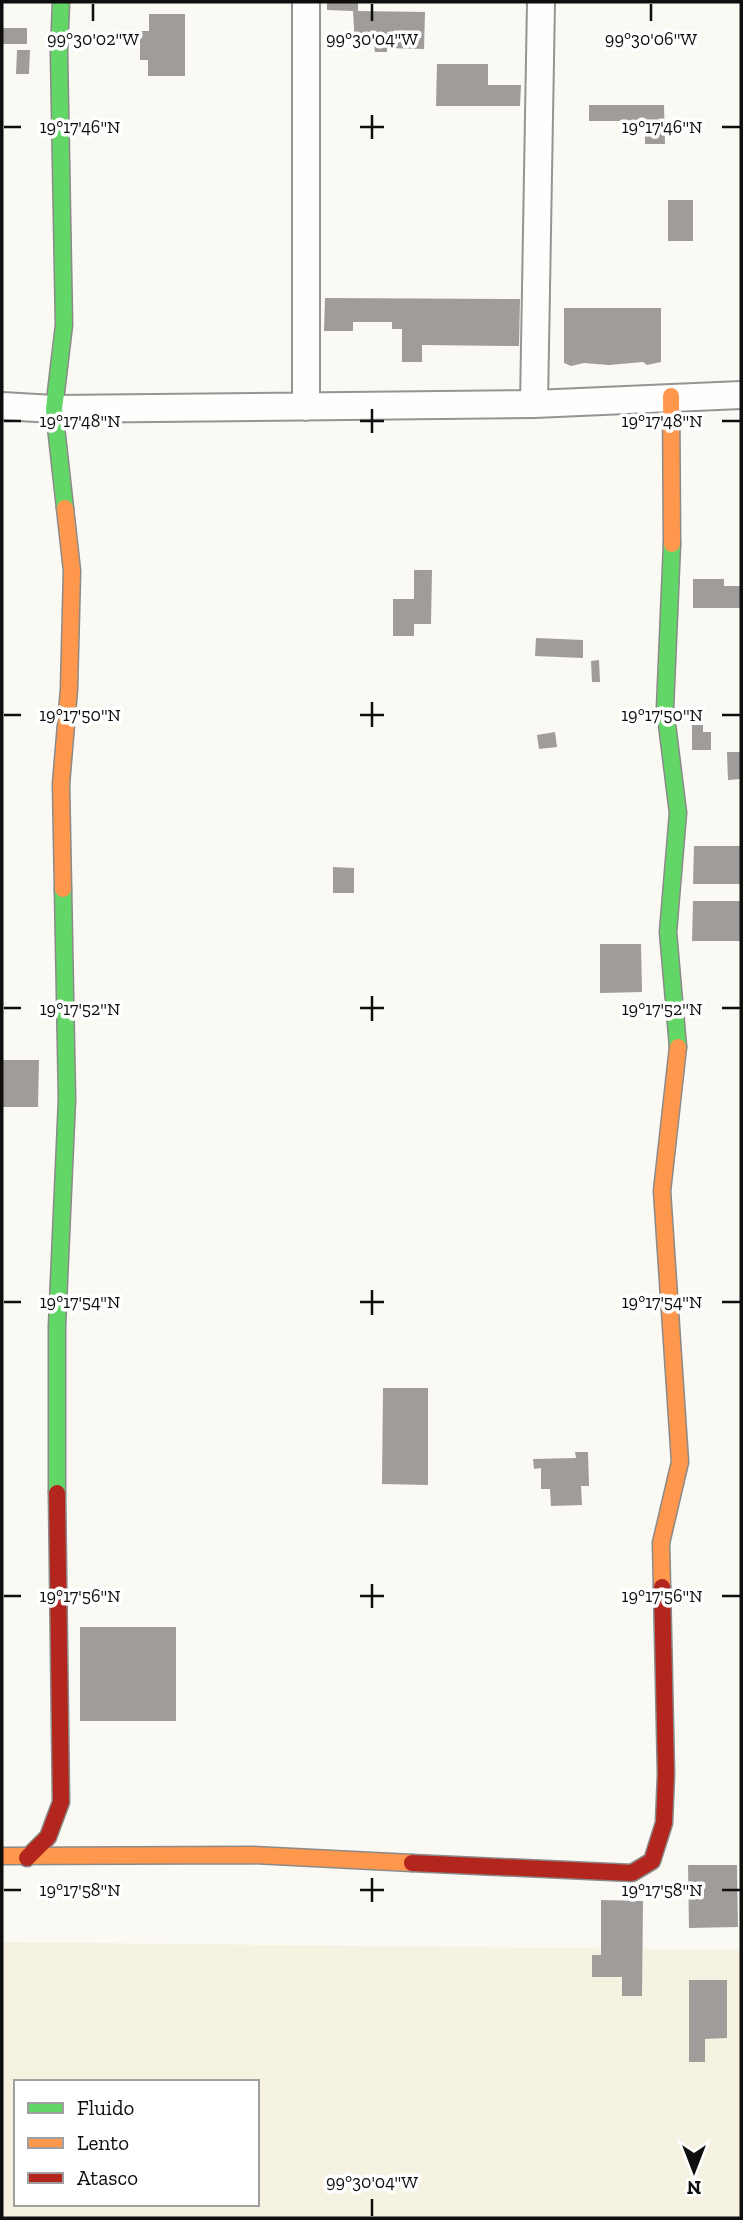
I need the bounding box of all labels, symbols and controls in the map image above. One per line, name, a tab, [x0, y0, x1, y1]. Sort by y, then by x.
text: 99°30'02"W	[47, 28, 139, 50]
text: 99°30'04"W	[326, 28, 418, 50]
text: 99°30'06"W	[605, 28, 697, 50]
text: 19°17'46"N	[40, 116, 120, 138]
text: 19°17'46"N	[622, 116, 702, 138]
text: 19°17'48"N	[40, 410, 120, 432]
text: 19°17'48"N	[622, 410, 702, 432]
text: 19°17'50"N	[39, 704, 121, 726]
text: 19°17'50"N	[621, 704, 703, 726]
text: 19°17'52"N	[40, 998, 120, 1020]
text: 19°17'52"N	[622, 998, 702, 1020]
text: 19°17'54"N	[40, 1291, 120, 1313]
text: 19°17'54"N	[622, 1291, 702, 1313]
text: 19°17'56"N	[40, 1585, 120, 1607]
text: 19°17'56"N	[622, 1585, 702, 1607]
text: 19°17'58"N	[39, 1879, 121, 1901]
text: 19°17'58"N	[621, 1879, 703, 1901]
legend	[14, 2080, 259, 2206]
text: Fluido	[77, 2095, 134, 2120]
text: Lento	[77, 2130, 129, 2155]
north arrow	[659, 2136, 729, 2206]
text: Atasco	[77, 2165, 138, 2190]
text: 99°30'04"W	[326, 2171, 418, 2193]
text: N	[687, 2176, 701, 2199]

